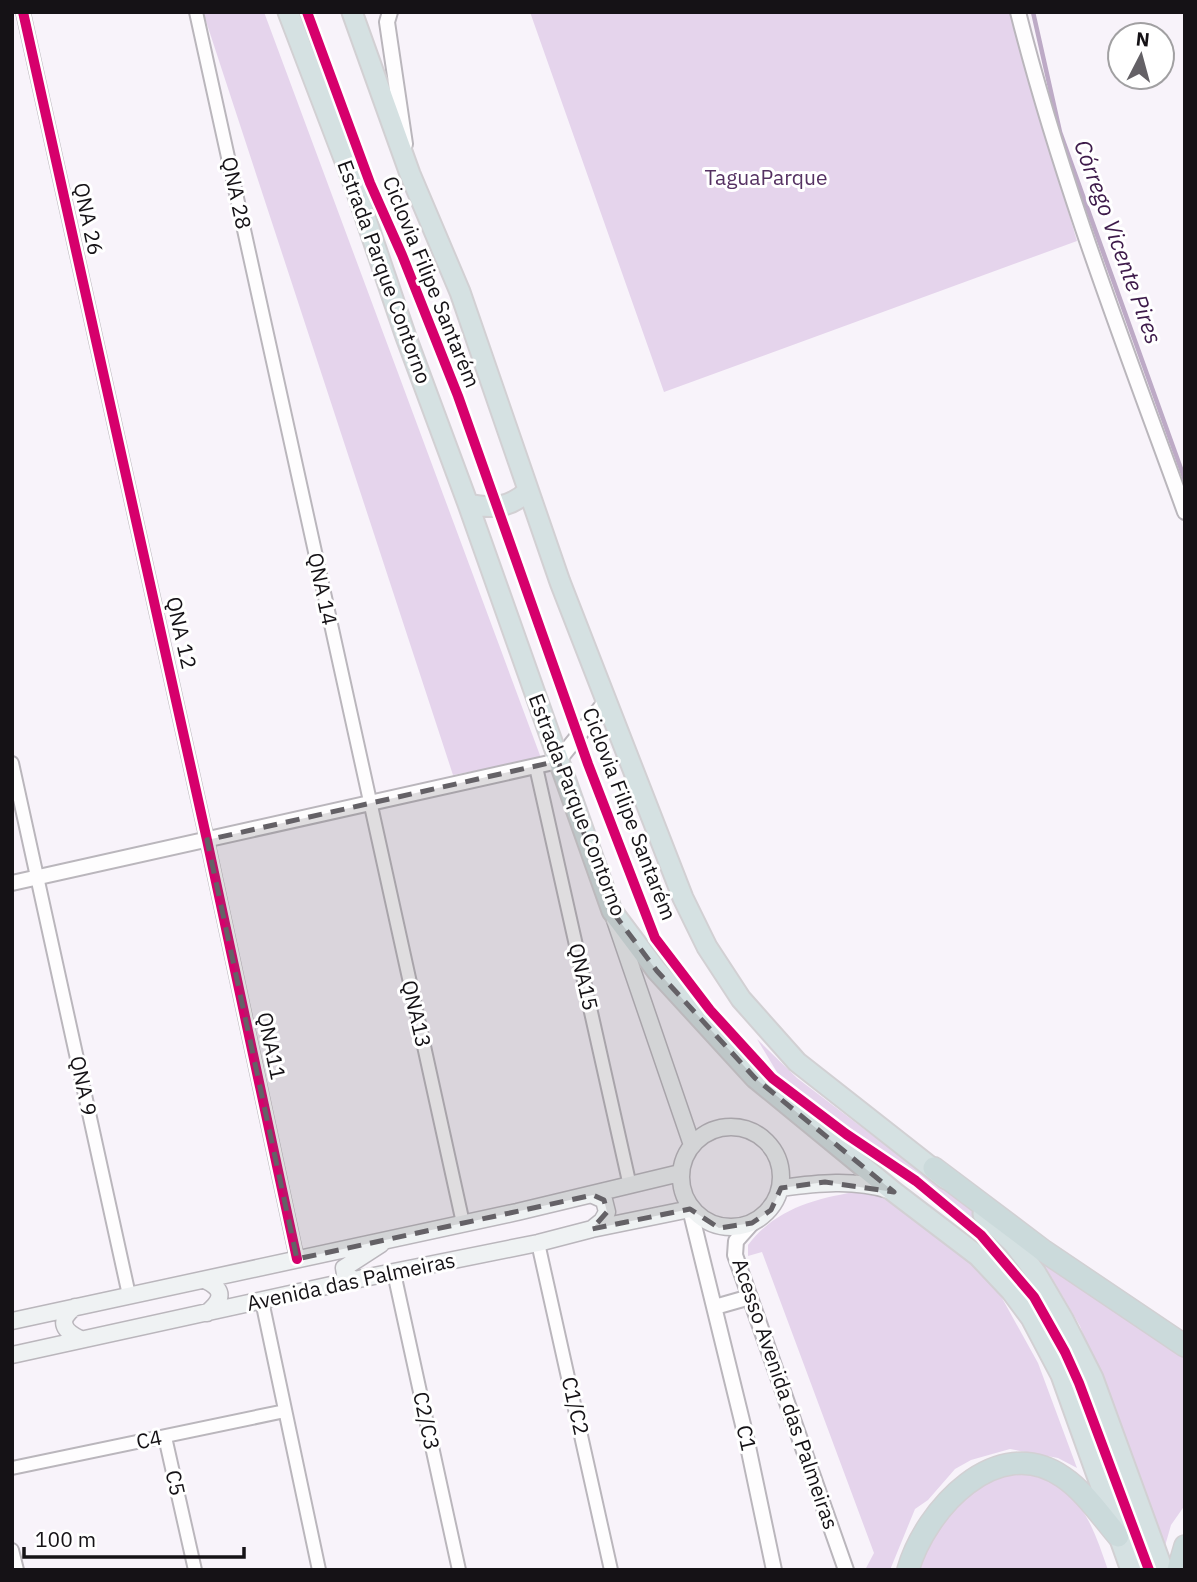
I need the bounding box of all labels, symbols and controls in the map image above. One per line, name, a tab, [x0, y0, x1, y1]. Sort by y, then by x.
north arrow	[1106, 21, 1176, 91]
text: N	[1135, 26, 1151, 52]
water label: Córrego Vicente Pires	[1068, 135, 1170, 348]
street label: QNA 28	[216, 154, 258, 232]
street label: Estrada Parque Contorno	[331, 156, 438, 387]
park label: TaguaParque	[705, 163, 827, 191]
street label: Ciclovia Filipe Santarém	[377, 172, 487, 392]
street label: QNA 26	[68, 180, 110, 258]
street label: QNA 14	[302, 550, 344, 628]
street label: QNA 12	[160, 594, 204, 672]
street label: Estrada Parque Contorno	[523, 689, 633, 920]
street label: Ciclovia Filipe Santarém	[576, 703, 683, 924]
street label: QNA15	[563, 940, 605, 1013]
street label: QNA13	[396, 977, 438, 1050]
street label: QNA11	[251, 1009, 293, 1082]
street label: QNA 9	[64, 1053, 104, 1118]
street label: Avenida das Palmeiras	[244, 1245, 458, 1317]
street label: Acesso Avenida das Palmeiras	[726, 1254, 846, 1533]
street label: C1/C2	[556, 1374, 596, 1438]
street label: C2/C3	[407, 1389, 447, 1453]
street label: C1	[730, 1422, 764, 1453]
street label: C4	[133, 1423, 164, 1455]
street label: C5	[159, 1467, 193, 1498]
scale bar	[24, 1516, 245, 1560]
text: 100 m	[35, 1525, 96, 1553]

